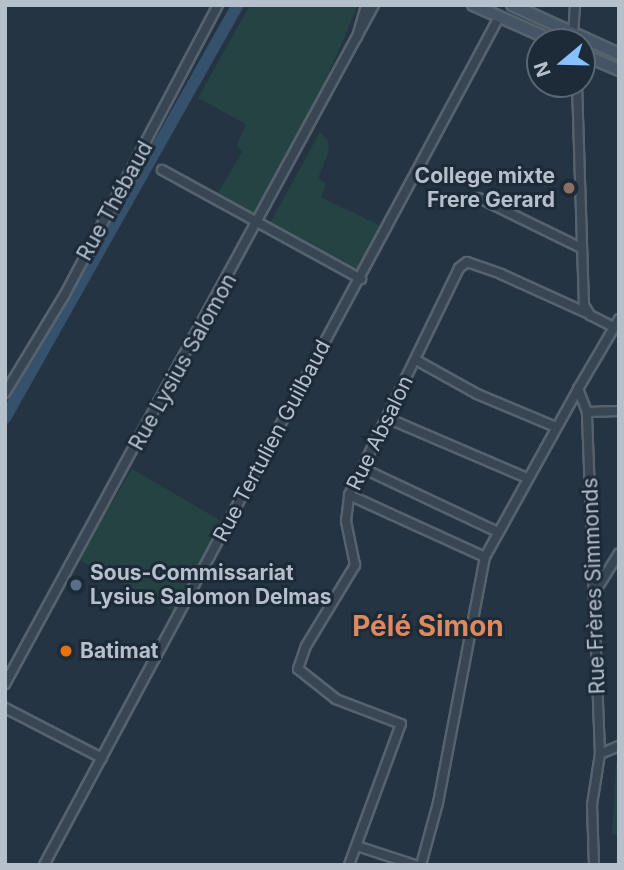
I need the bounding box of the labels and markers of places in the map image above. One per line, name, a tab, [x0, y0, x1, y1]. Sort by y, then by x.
place label: College mixte Frere Gerard	[415, 163, 555, 213]
marker: College mixte Frere Gerard	[561, 180, 577, 196]
place label: Sous-Commissariat Lysius Salomon Delmas	[90, 560, 331, 610]
marker: Sous-Commissariat Lysius Salomon Delmas	[68, 577, 84, 593]
place label: Batimat	[80, 638, 159, 664]
marker: Batimat	[58, 643, 74, 659]

